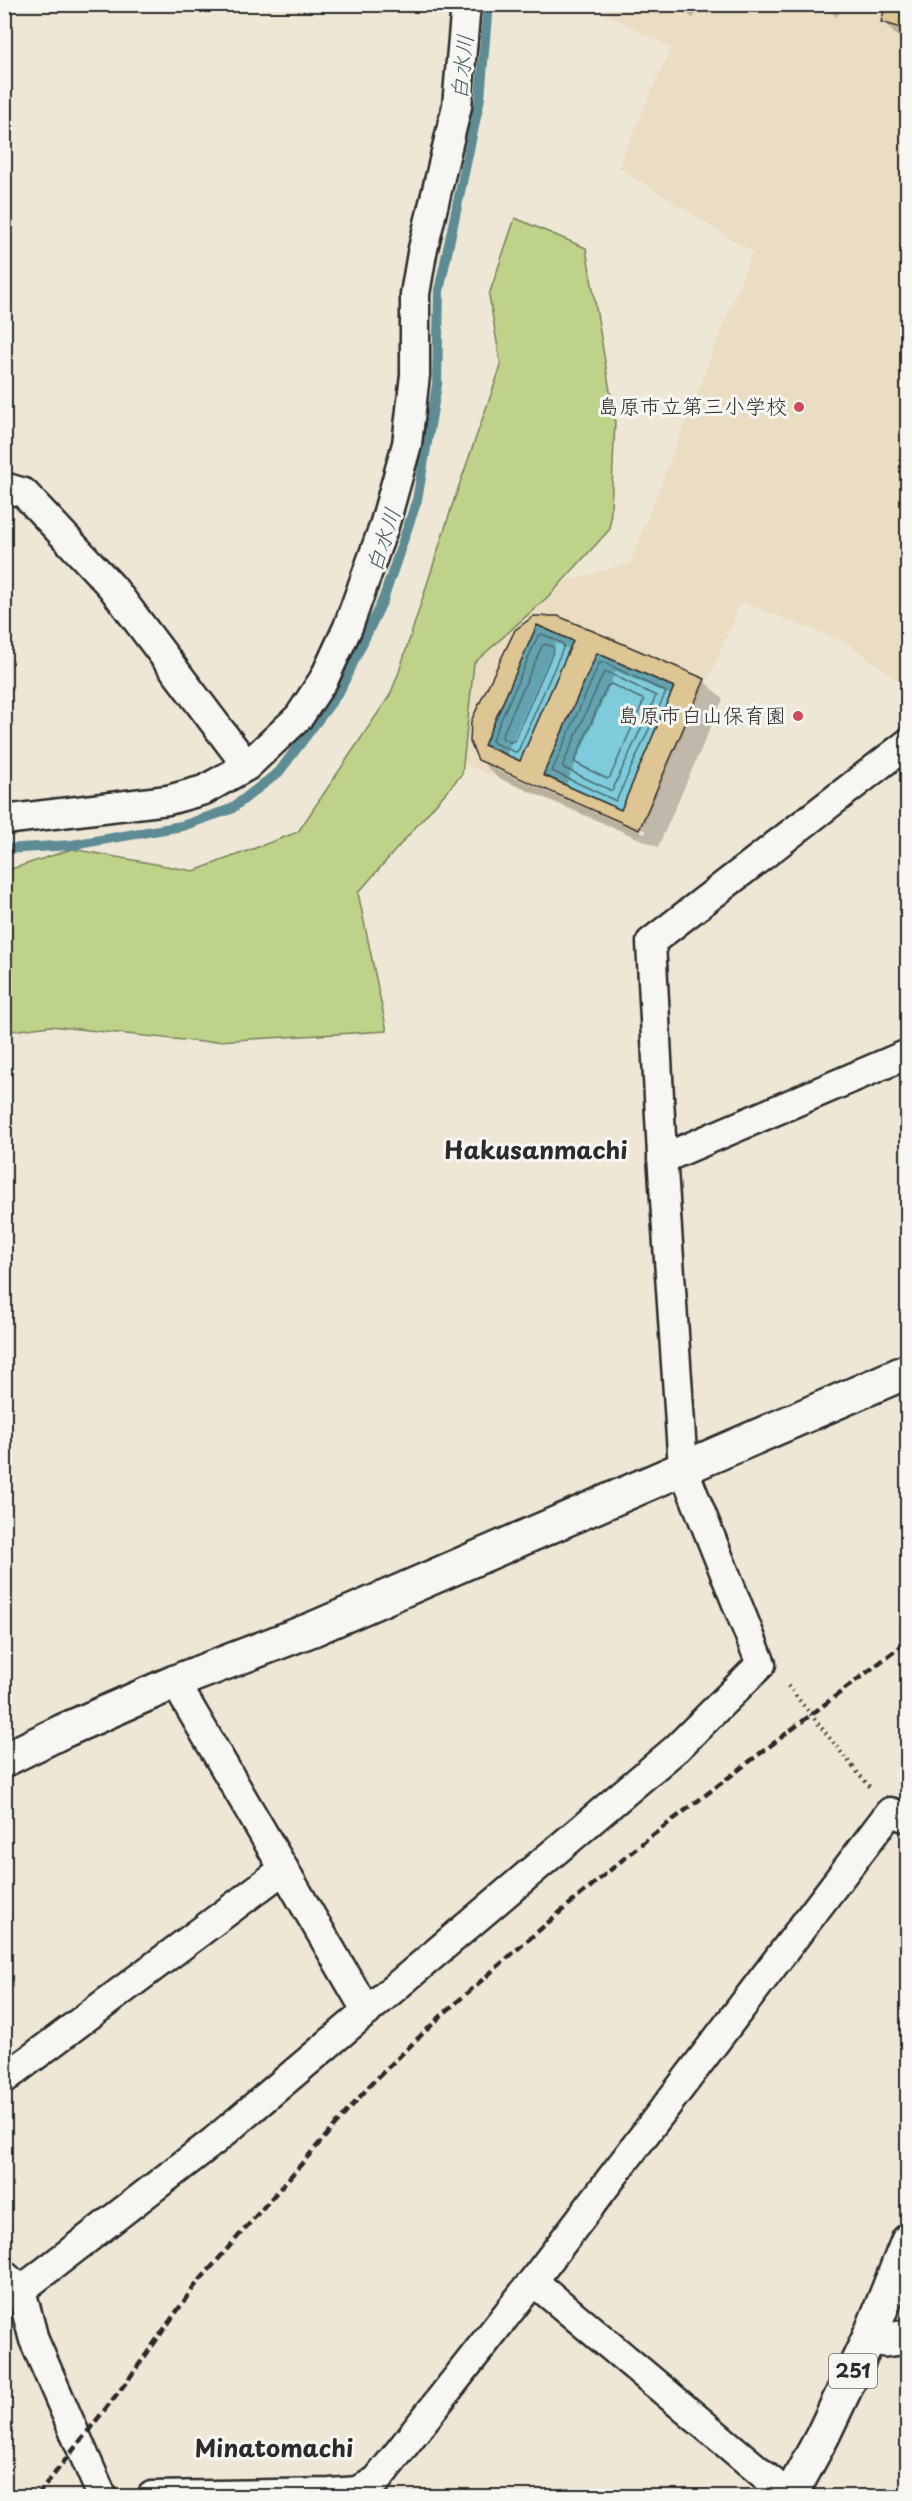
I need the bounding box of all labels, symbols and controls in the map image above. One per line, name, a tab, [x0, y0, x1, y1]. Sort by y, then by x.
water label: 白水川	[441, 32, 480, 101]
place label: 島原市立第三小学校	[598, 389, 787, 421]
marker: 島原市立第三小学校	[792, 400, 806, 414]
water label: 白水川	[356, 503, 407, 576]
place label: 島原市白山保育園	[618, 698, 786, 730]
marker: 島原市白山保育園	[791, 709, 805, 723]
district label: Hakusanmachi	[444, 1131, 628, 1167]
road number: 251	[829, 2354, 877, 2388]
district label: Minatomachi	[195, 2429, 353, 2465]

